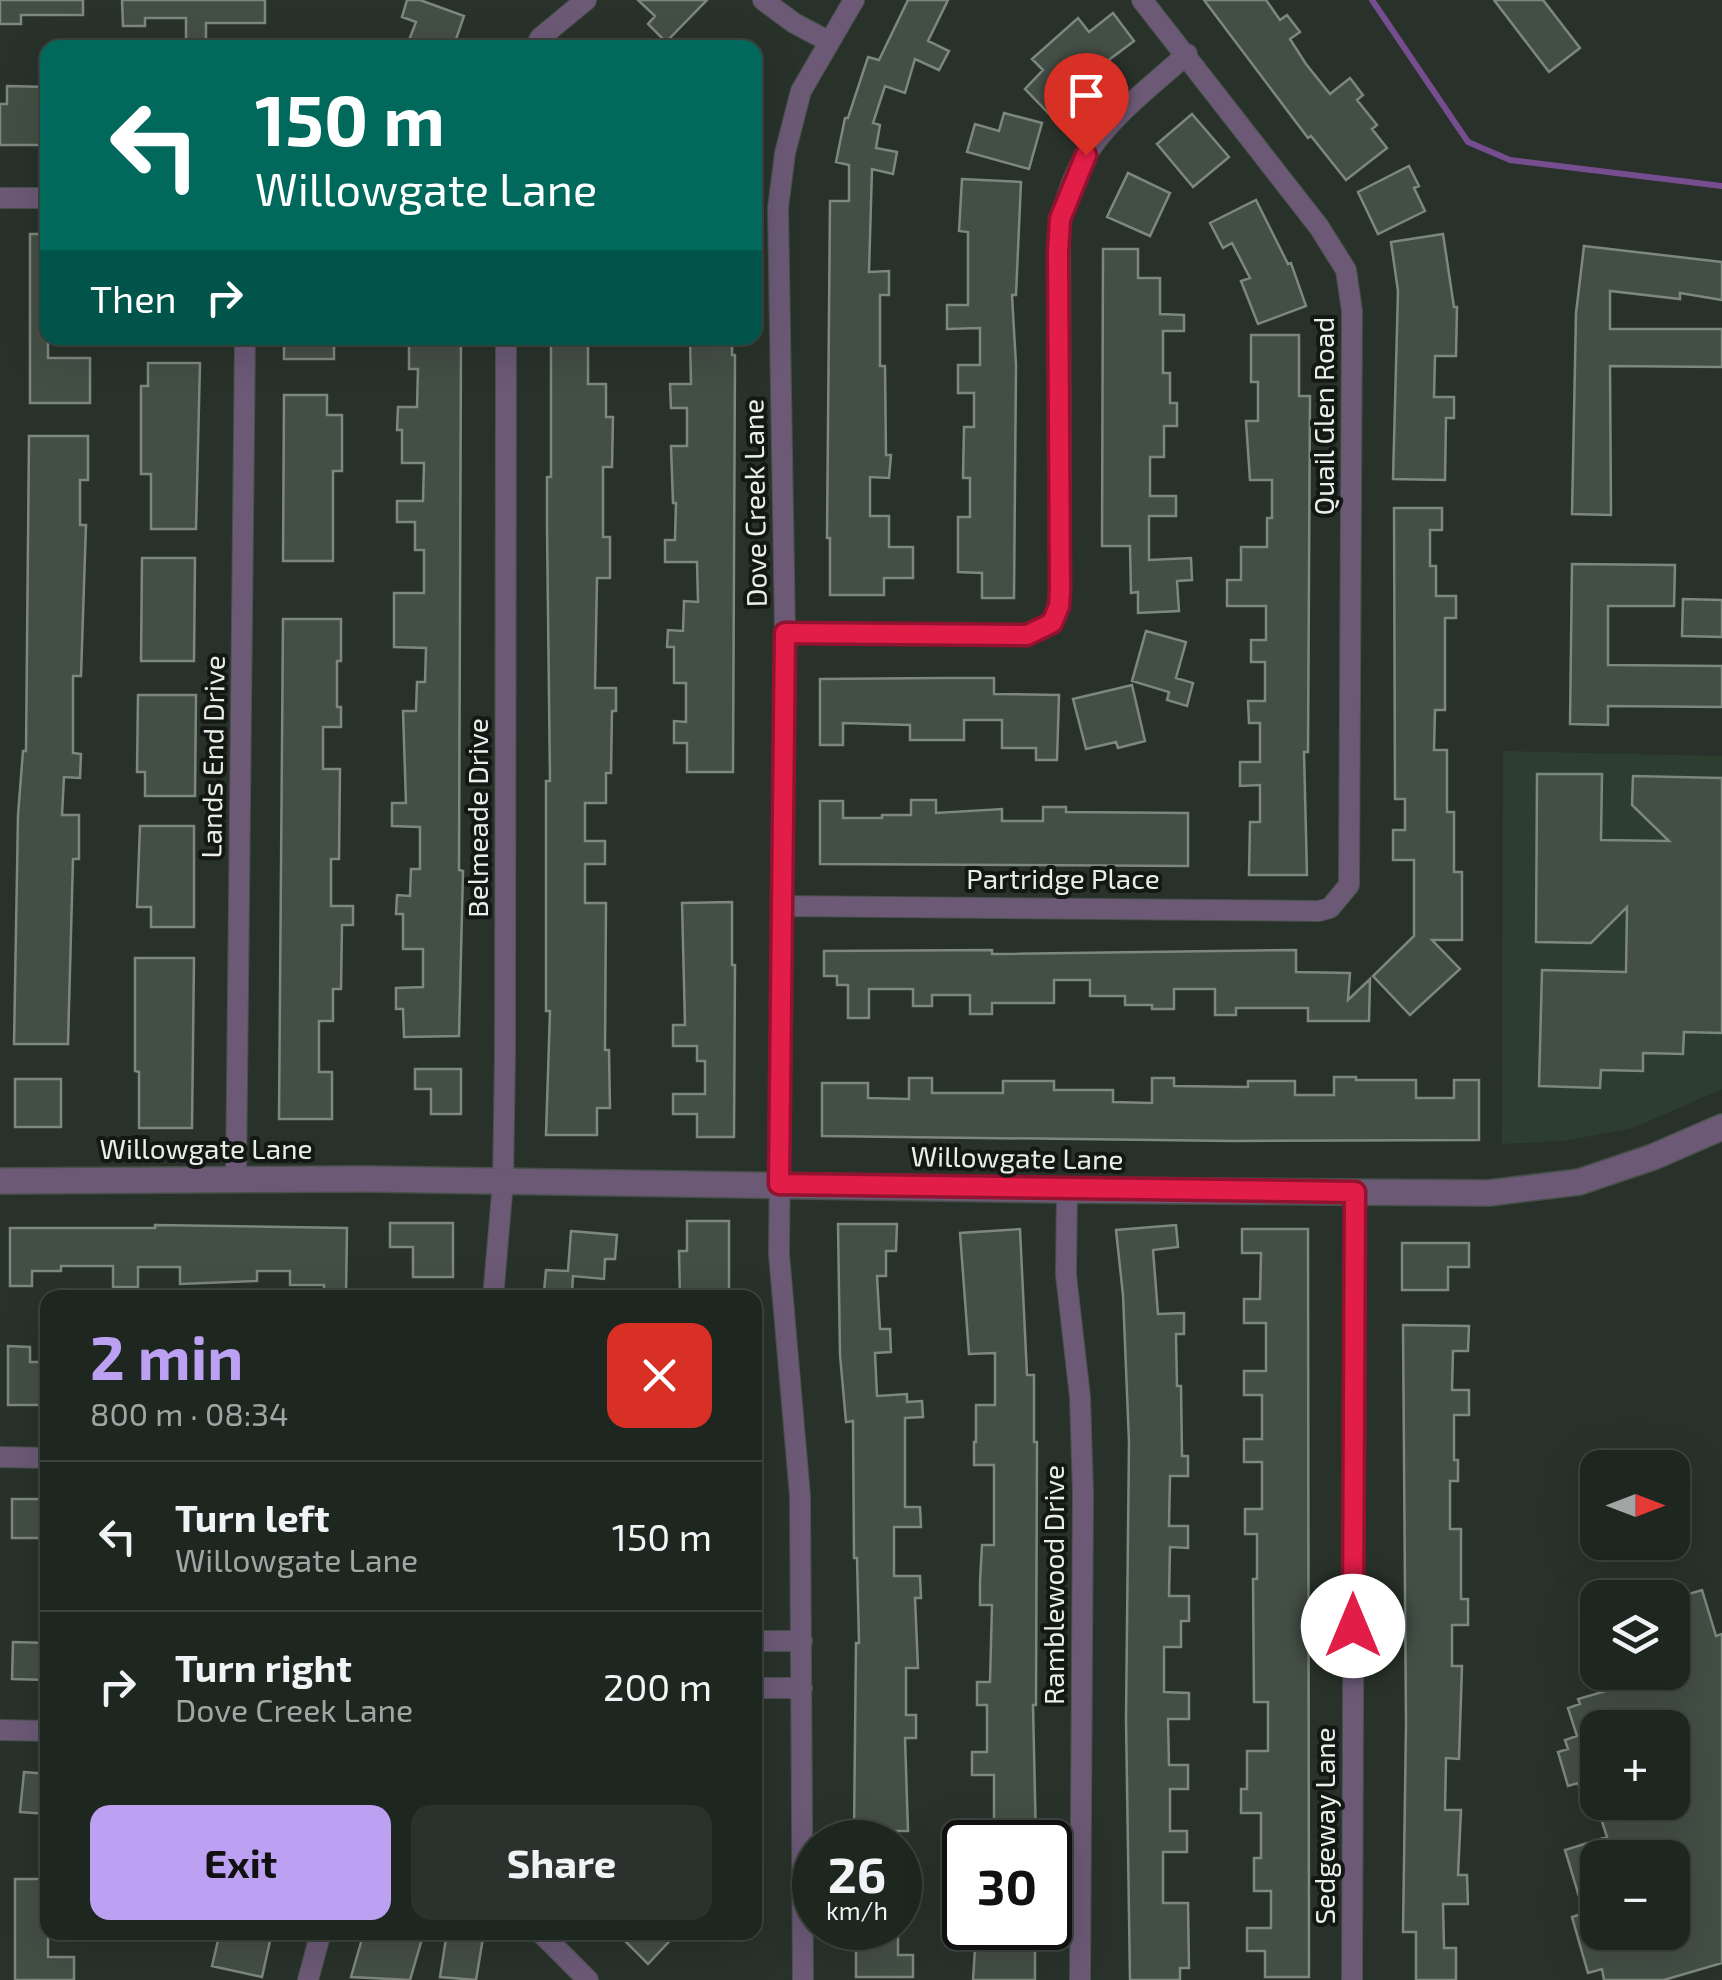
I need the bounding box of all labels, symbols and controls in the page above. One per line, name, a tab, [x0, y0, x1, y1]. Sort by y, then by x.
pin	[1044, 53, 1129, 156]
icon: arrive	[1059, 68, 1114, 123]
text: 150 m	[255, 76, 445, 160]
icon: left	[90, 80, 220, 210]
text: Willowgate Lane	[255, 161, 597, 215]
icon: right	[197, 270, 252, 325]
text: Then	[90, 275, 177, 321]
street label: Quail Glen Road	[1306, 317, 1340, 515]
street label: Dove Creek Lane	[735, 399, 773, 608]
street label: Lands End Drive	[193, 655, 231, 859]
street label: Belmeade Drive	[460, 718, 494, 918]
street label: Partridge Place	[966, 861, 1160, 895]
street label: Willowgate Lane	[100, 1131, 312, 1165]
street label: Willowgate Lane	[910, 1138, 1124, 1176]
text: 2 min	[90, 1320, 243, 1392]
button: close	[607, 1323, 712, 1428]
text: 800 m · 08:34	[90, 1394, 289, 1432]
north arrow	[1580, 1450, 1690, 1560]
map controls	[1580, 1450, 1690, 1950]
street label: Ramblewood Drive	[1036, 1465, 1070, 1705]
text: Turn left	[175, 1494, 330, 1540]
icon: left	[90, 1509, 145, 1564]
text: 150 m	[612, 1513, 712, 1559]
text: Willowgate Lane	[175, 1540, 418, 1578]
position arrow	[1301, 1574, 1405, 1678]
button: layers	[1580, 1580, 1690, 1690]
text: Turn right	[175, 1644, 352, 1690]
icon: right	[90, 1659, 145, 1714]
text: 200 m	[603, 1663, 712, 1709]
text: Dove Creek Lane	[175, 1690, 413, 1728]
button: +	[1580, 1710, 1690, 1820]
street label: Sedgeway Lane	[1307, 1727, 1341, 1925]
button: Exit	[90, 1805, 391, 1920]
button: Share	[411, 1805, 712, 1920]
speed limit sign: 30	[942, 1820, 1072, 1950]
button: −	[1580, 1840, 1690, 1950]
text: 26	[828, 1843, 886, 1903]
text: km/h	[826, 1895, 888, 1925]

